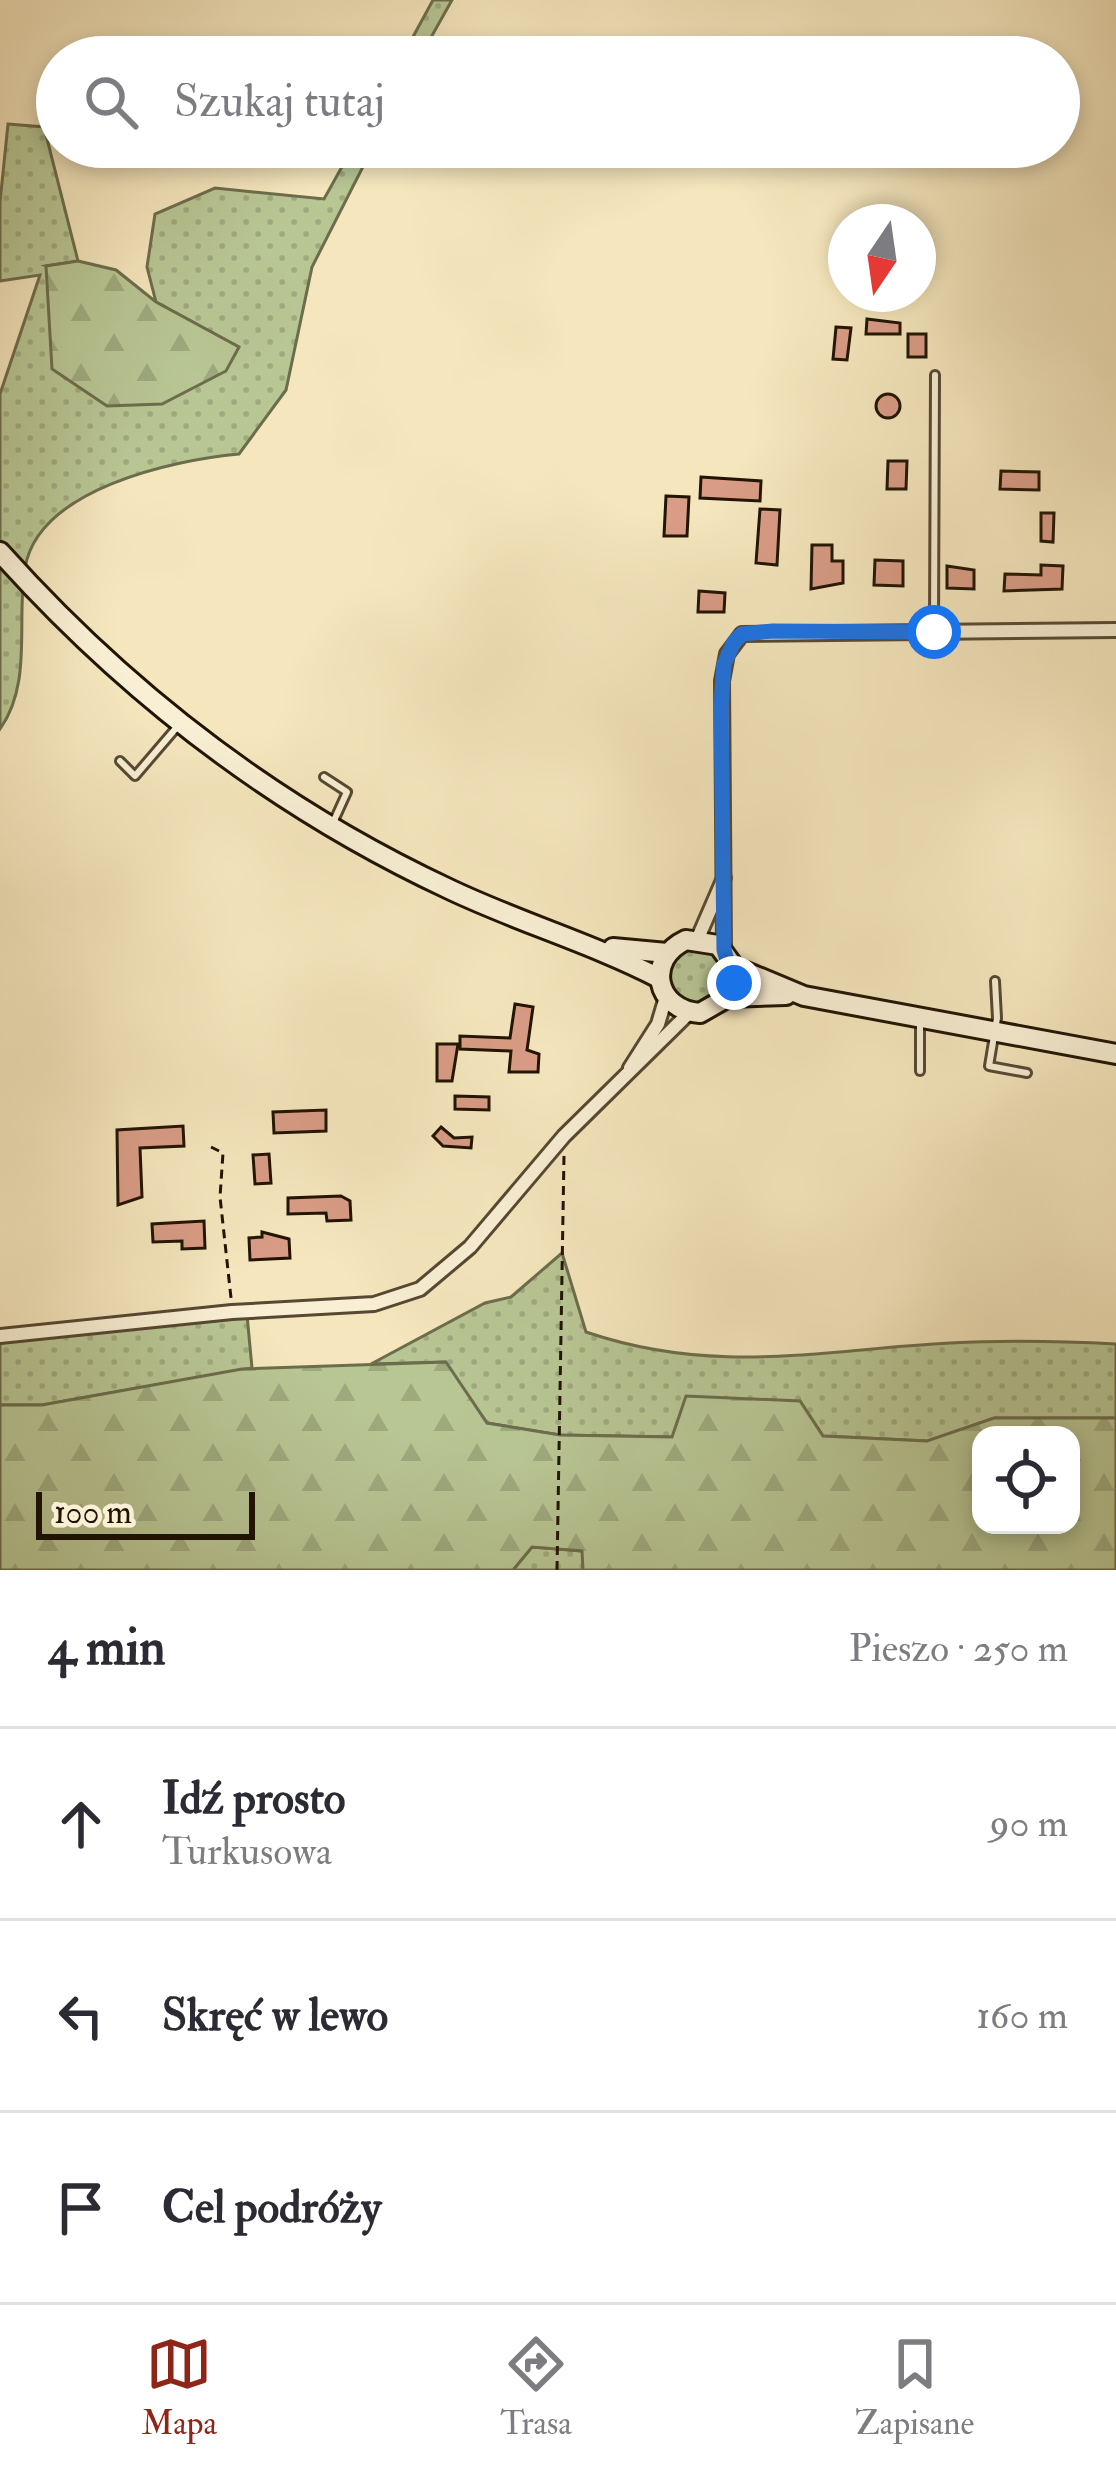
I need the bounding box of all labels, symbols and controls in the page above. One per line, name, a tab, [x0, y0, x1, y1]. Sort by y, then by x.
search box	[36, 36, 1080, 168]
icon: search	[78, 69, 144, 135]
text: Szukaj tutaj	[174, 74, 385, 130]
north arrow	[828, 204, 936, 312]
route start	[907, 605, 961, 659]
route end	[707, 956, 761, 1010]
map controls	[972, 1426, 1080, 1534]
button: locate	[972, 1426, 1080, 1534]
scale bar	[36, 1486, 255, 1539]
text: 100 m	[54, 1492, 132, 1533]
text: 4 min	[48, 1616, 166, 1680]
text: Pieszo · 250 m	[849, 1624, 1068, 1673]
text: Idź prosto	[162, 1771, 346, 1827]
icon: ahead	[48, 1791, 114, 1857]
text: 90 m	[990, 1799, 1068, 1848]
text: Turkusowa	[162, 1827, 332, 1876]
icon: left	[48, 1983, 114, 2049]
text: Skręć w lewo	[162, 1988, 388, 2044]
text: 160 m	[976, 1991, 1068, 2040]
icon: arrive	[48, 2175, 114, 2241]
text: Cel podróży	[162, 2180, 381, 2236]
tab: Mapa	[142, 2331, 217, 2444]
tab: Trasa	[500, 2331, 572, 2444]
tab: Zapisane	[855, 2331, 974, 2444]

